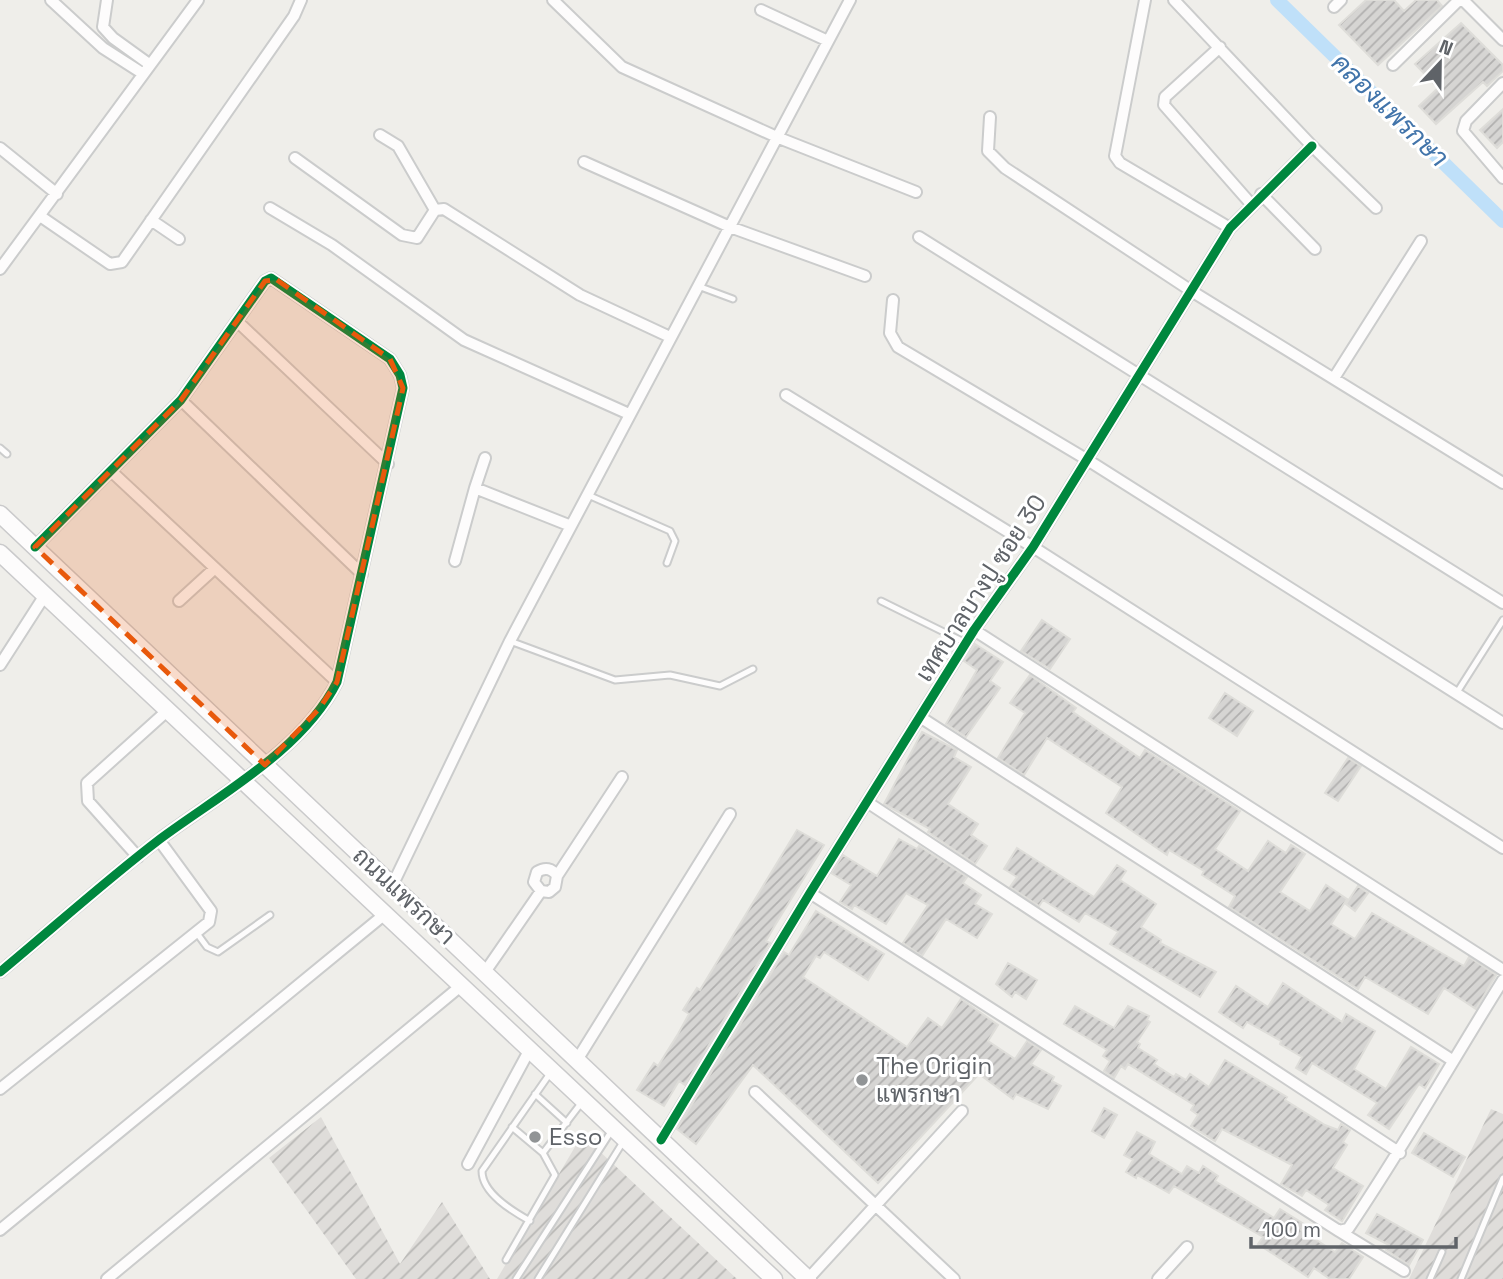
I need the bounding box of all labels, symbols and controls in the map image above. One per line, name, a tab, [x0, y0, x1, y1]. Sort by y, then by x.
north arrow	[1405, 28, 1475, 98]
text: N	[1436, 34, 1457, 62]
water label: คลองแพรกษา	[1324, 46, 1456, 174]
street label: เทศบาลบางปู ซอย 30	[908, 488, 1054, 688]
street label: ถนนแพรกษา	[347, 840, 462, 951]
place label: The Origin แพรกษา	[876, 1050, 992, 1109]
marker: The Origin แพรกษา	[854, 1072, 870, 1088]
place label: Esso	[549, 1121, 603, 1152]
marker: Esso	[527, 1129, 543, 1145]
scale bar	[1251, 1206, 1456, 1250]
text: 100 m	[1262, 1216, 1321, 1243]

